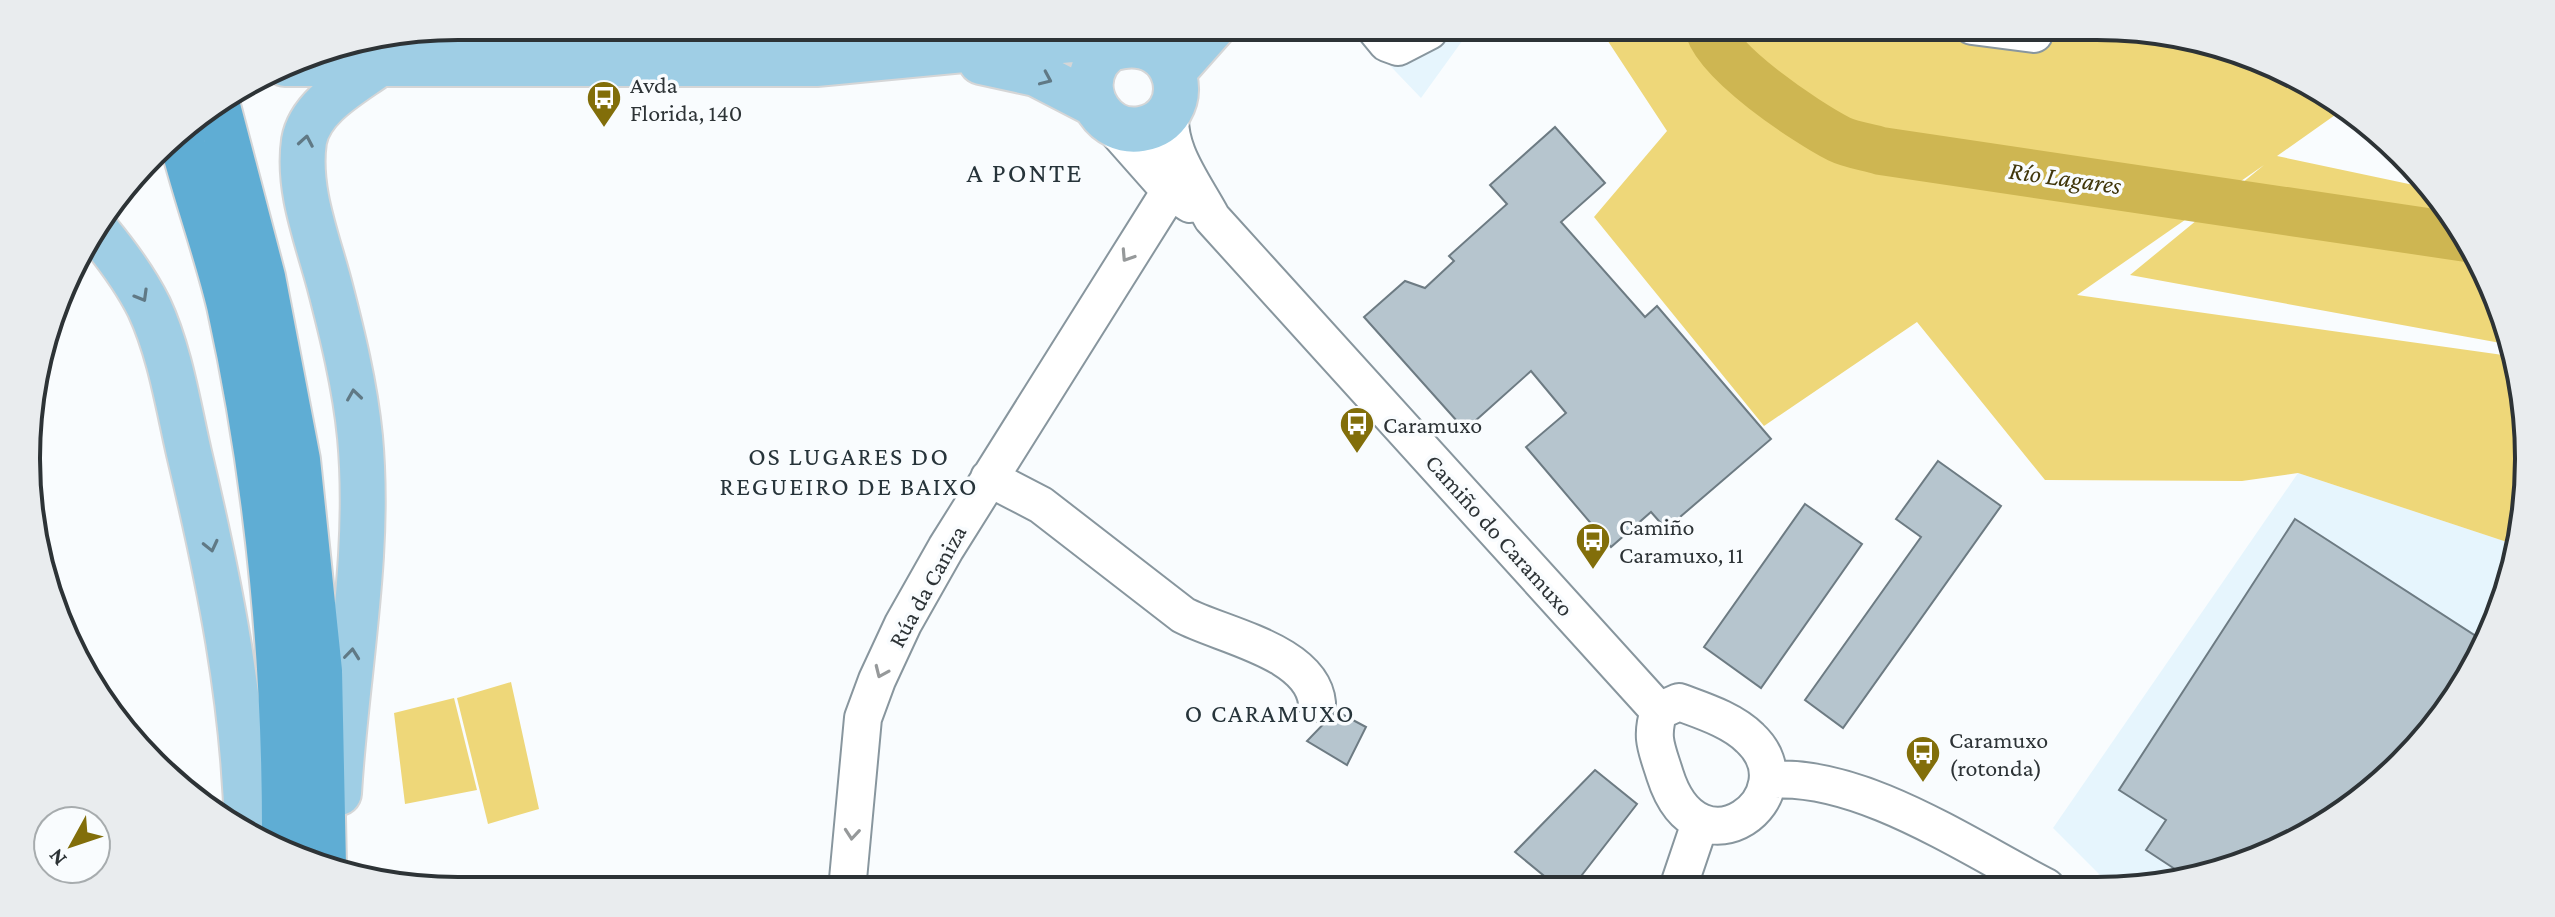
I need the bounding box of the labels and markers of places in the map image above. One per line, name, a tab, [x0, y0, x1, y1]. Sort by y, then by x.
place label: Avda Florida, 140	[630, 71, 742, 126]
bus stop icon: Avda Florida, 140	[585, 79, 623, 129]
bus stop icon: Caramuxo	[1338, 405, 1376, 455]
place label: Caramuxo	[1383, 411, 1482, 438]
place label: Camiño Caramuxo, 11	[1619, 513, 1744, 568]
bus stop icon: Camiño Caramuxo, 11	[1574, 521, 1612, 571]
place label: Caramuxo (rotonda)	[1949, 726, 2048, 782]
bus stop icon: Caramuxo (rotonda)	[1904, 734, 1942, 784]

